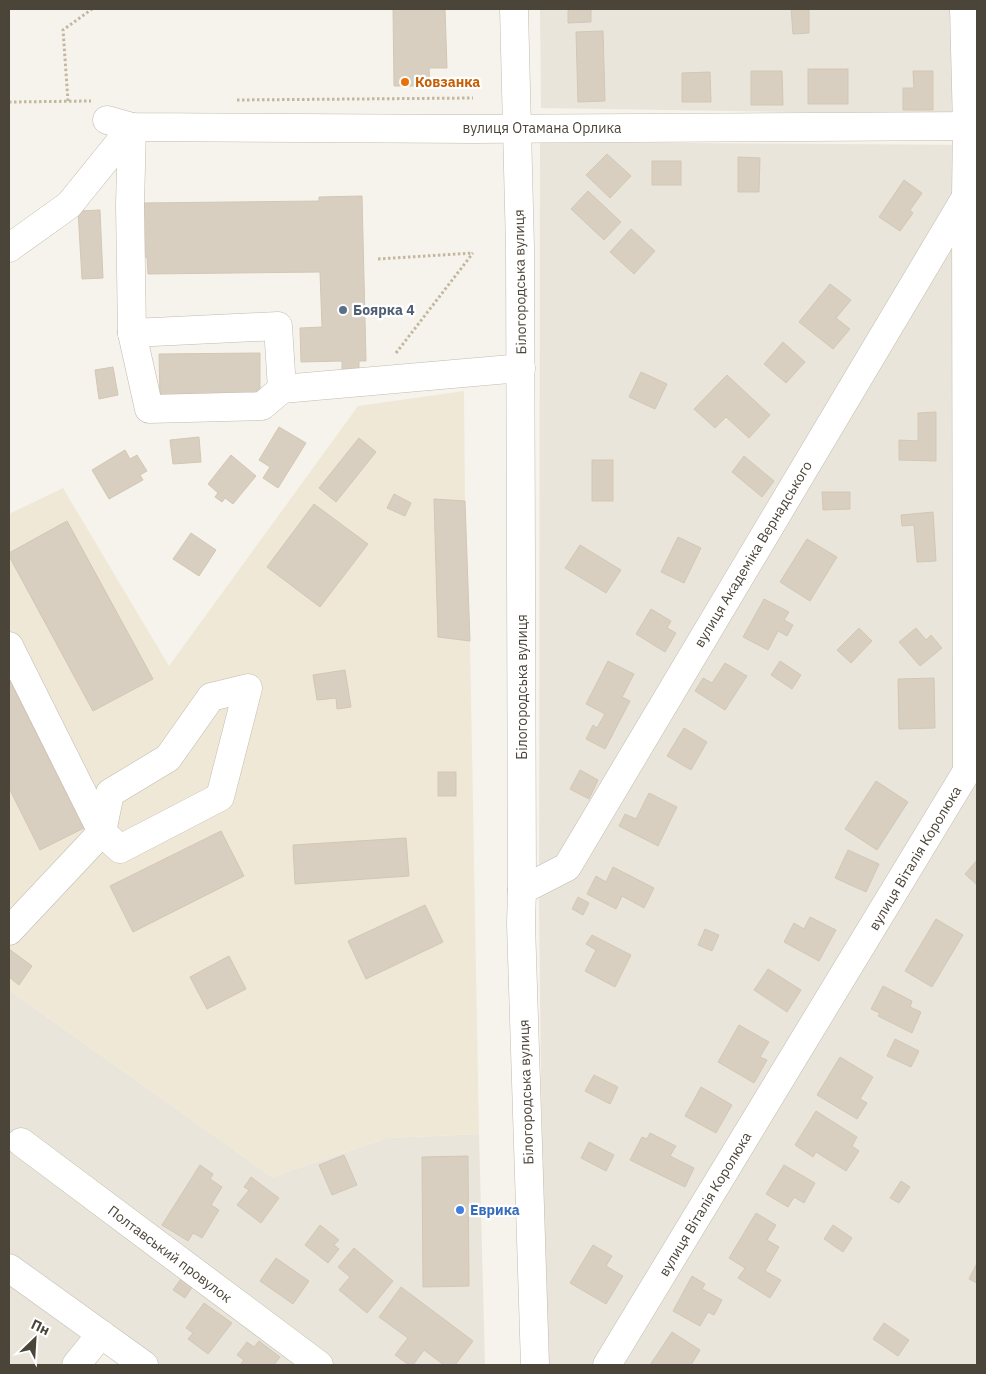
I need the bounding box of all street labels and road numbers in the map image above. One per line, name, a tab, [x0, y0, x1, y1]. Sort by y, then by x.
street label: вулиця Отамана Орлика	[462, 119, 622, 137]
street label: Білогородська вулиця	[510, 209, 530, 355]
street label: вулиця Академіка Вернадського	[690, 457, 816, 651]
street label: Білогородська вулиця	[513, 614, 531, 760]
street label: вулиця Віталія Королюка	[865, 782, 966, 933]
street label: Білогородська вулиця	[514, 1019, 538, 1165]
street label: вулиця Віталія Королюка	[655, 1128, 756, 1279]
street label: Полтавський провулок	[104, 1201, 236, 1307]

